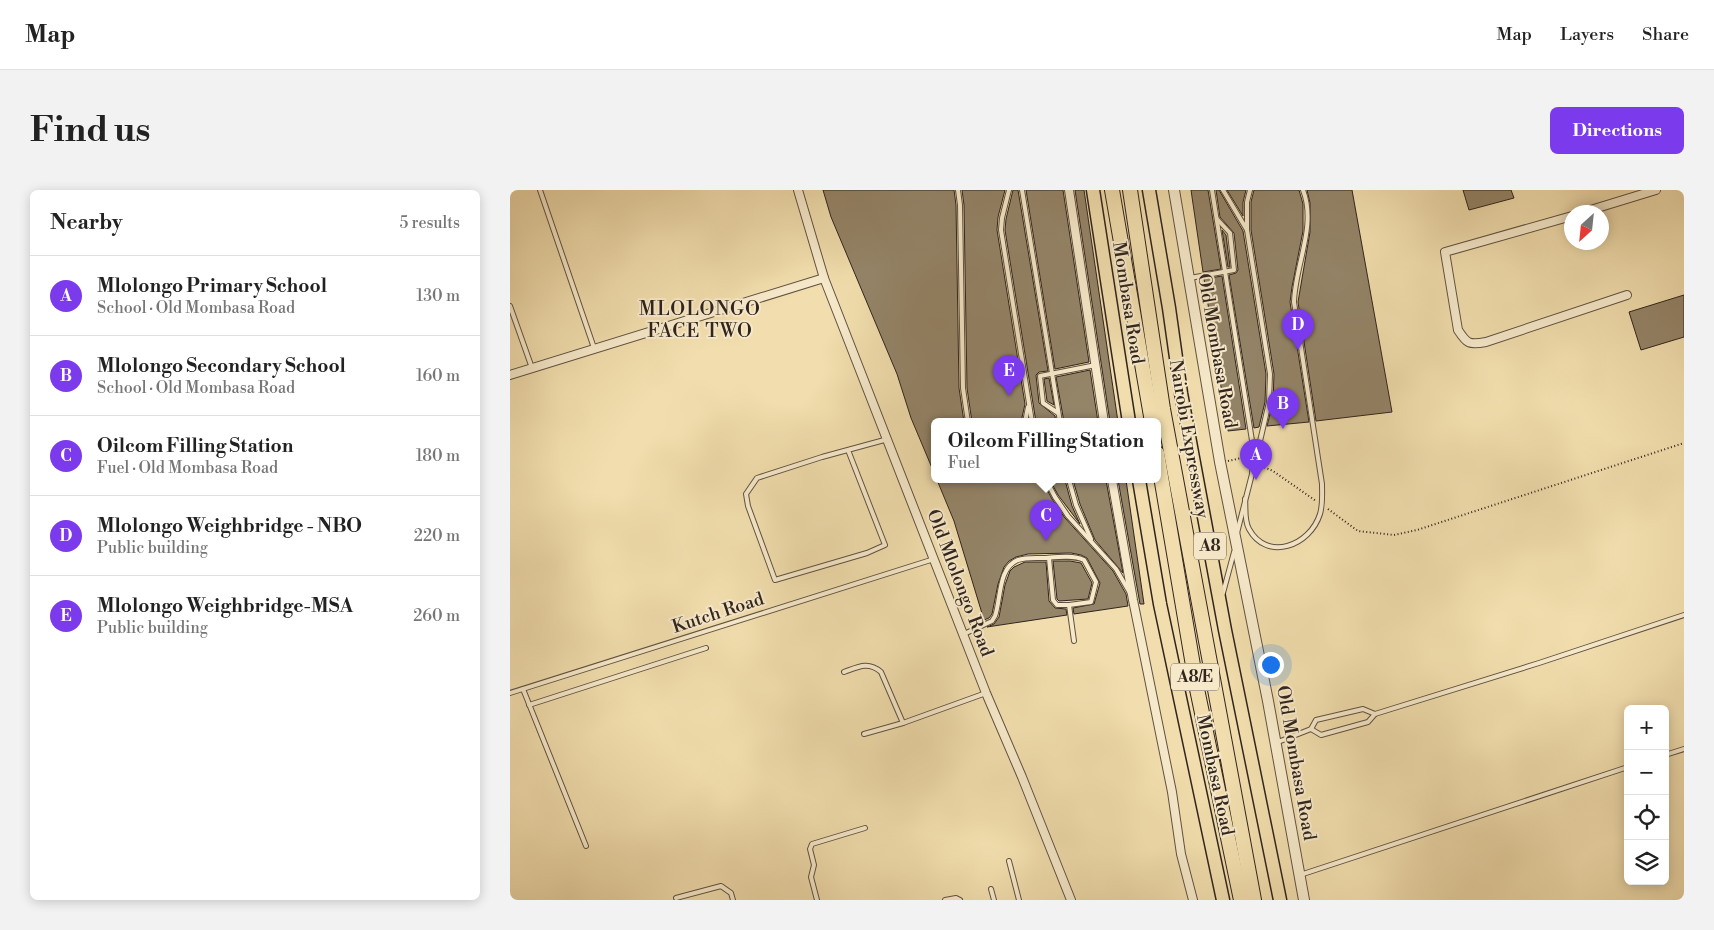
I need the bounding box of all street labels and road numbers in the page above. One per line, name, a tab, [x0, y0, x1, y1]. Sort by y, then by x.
street label: Mombasa Road	[1107, 240, 1149, 367]
street label: Old Mombasa Road	[1192, 272, 1242, 431]
street label: Nairobi Expressway	[1164, 358, 1214, 520]
street label: Old Mlolongo Road	[921, 506, 999, 661]
road number: A8	[1194, 532, 1226, 560]
street label: Kutch Road	[669, 587, 767, 639]
road number: A8/E	[1171, 664, 1219, 691]
street label: Old Mombasa Road	[1271, 684, 1321, 843]
street label: Mombasa Road	[1191, 712, 1239, 839]

